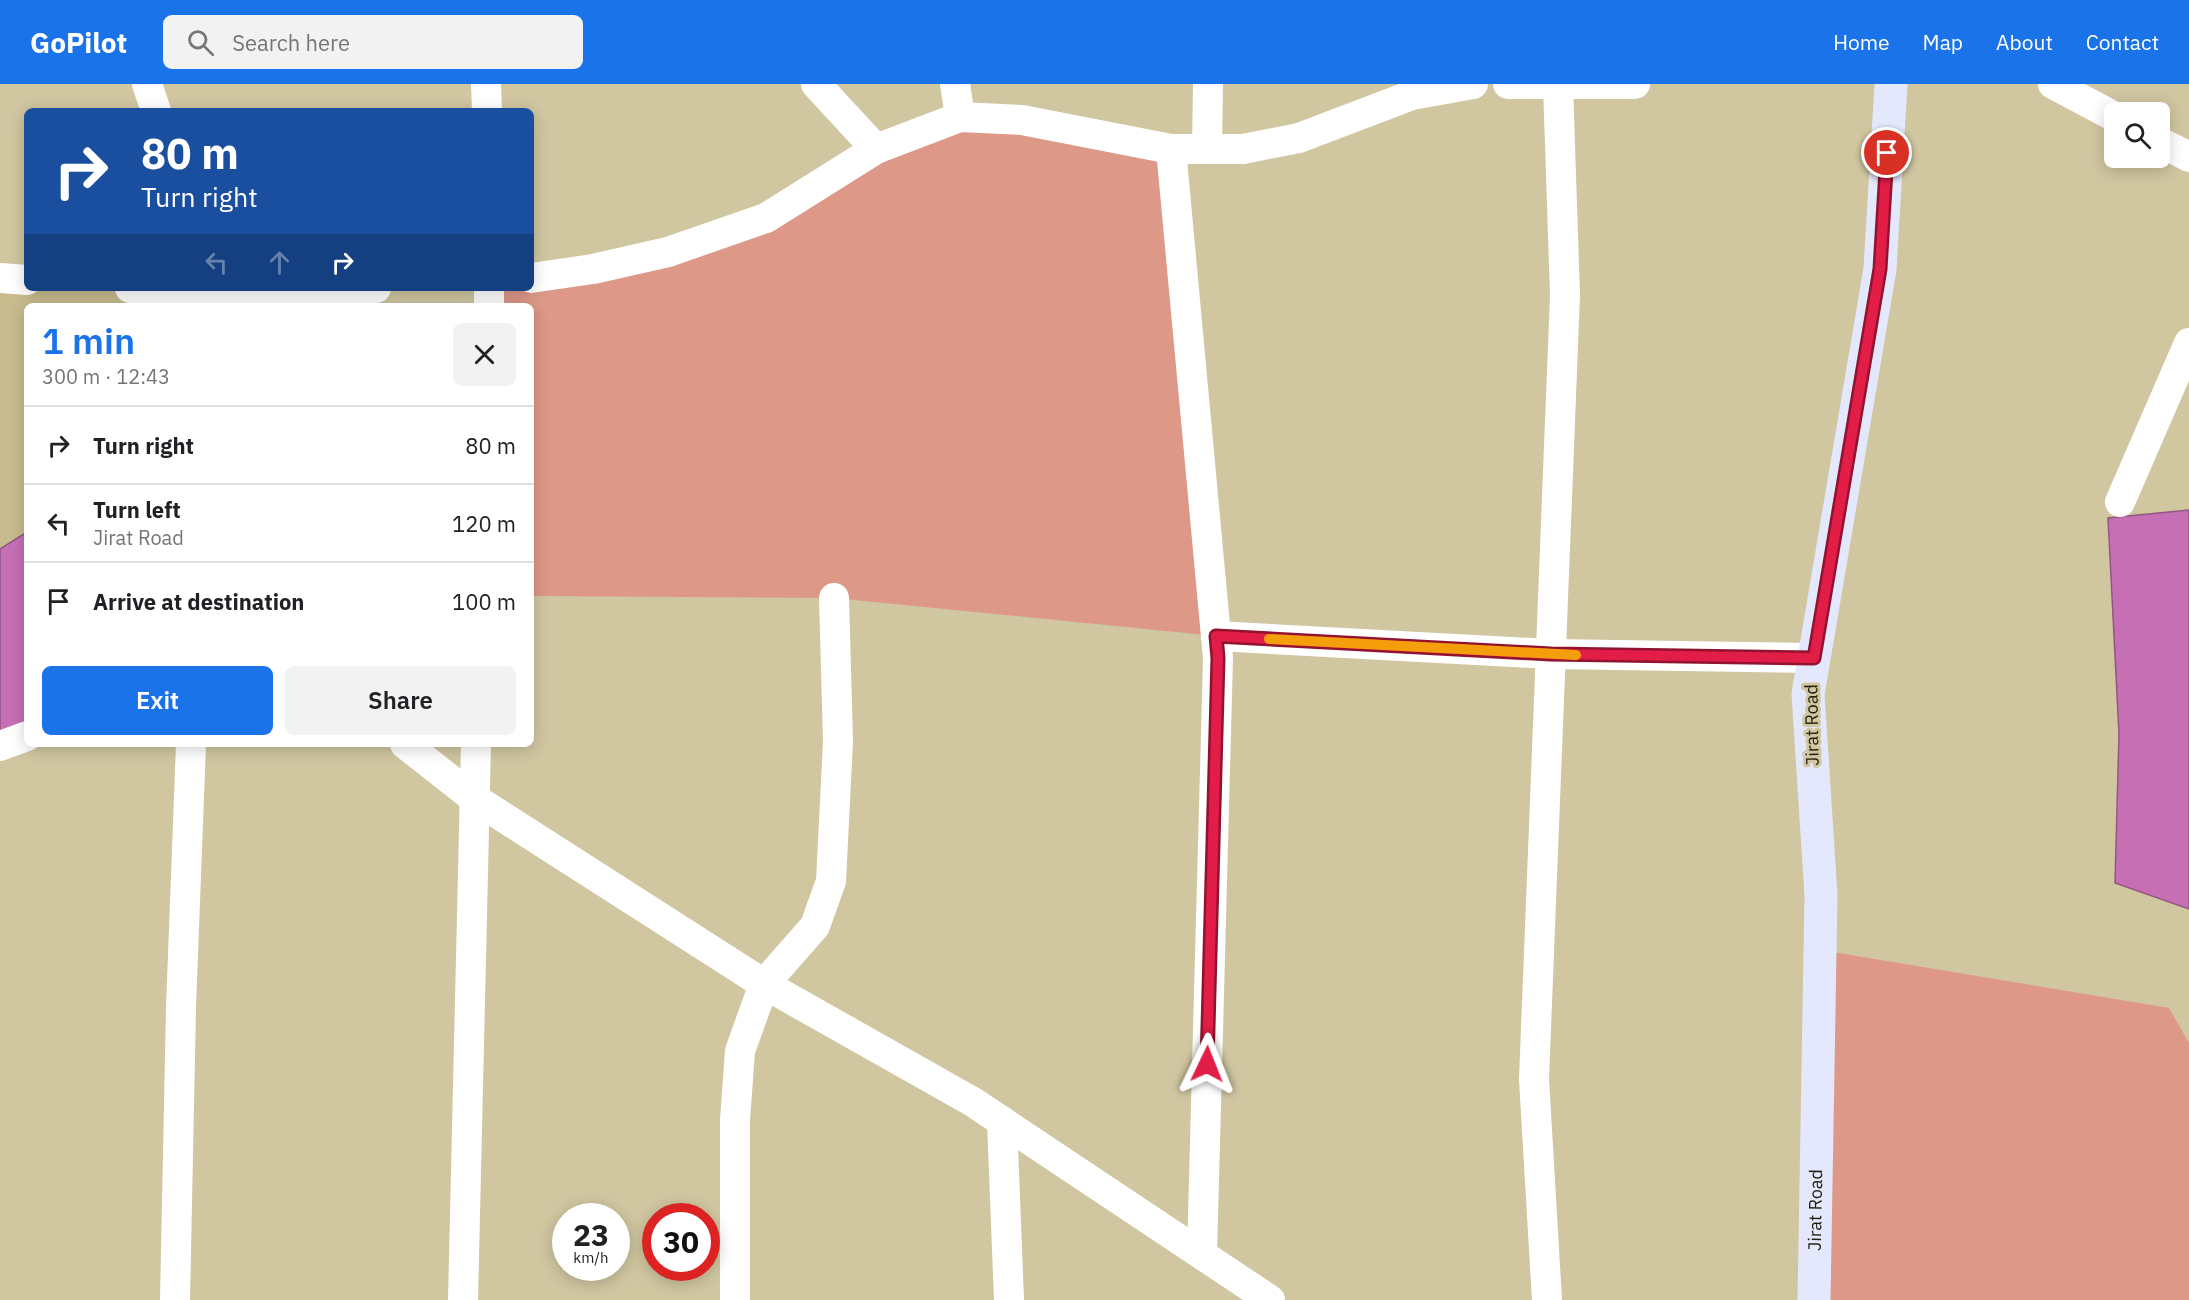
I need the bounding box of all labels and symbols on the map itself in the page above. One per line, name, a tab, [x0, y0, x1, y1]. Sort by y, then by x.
pin	[1861, 127, 1912, 178]
street label: Jirat Road	[1799, 684, 1824, 766]
position arrow	[1175, 1032, 1239, 1096]
street label: Jirat Road	[1803, 1169, 1827, 1251]
speed limit sign: 30	[642, 1203, 720, 1281]

